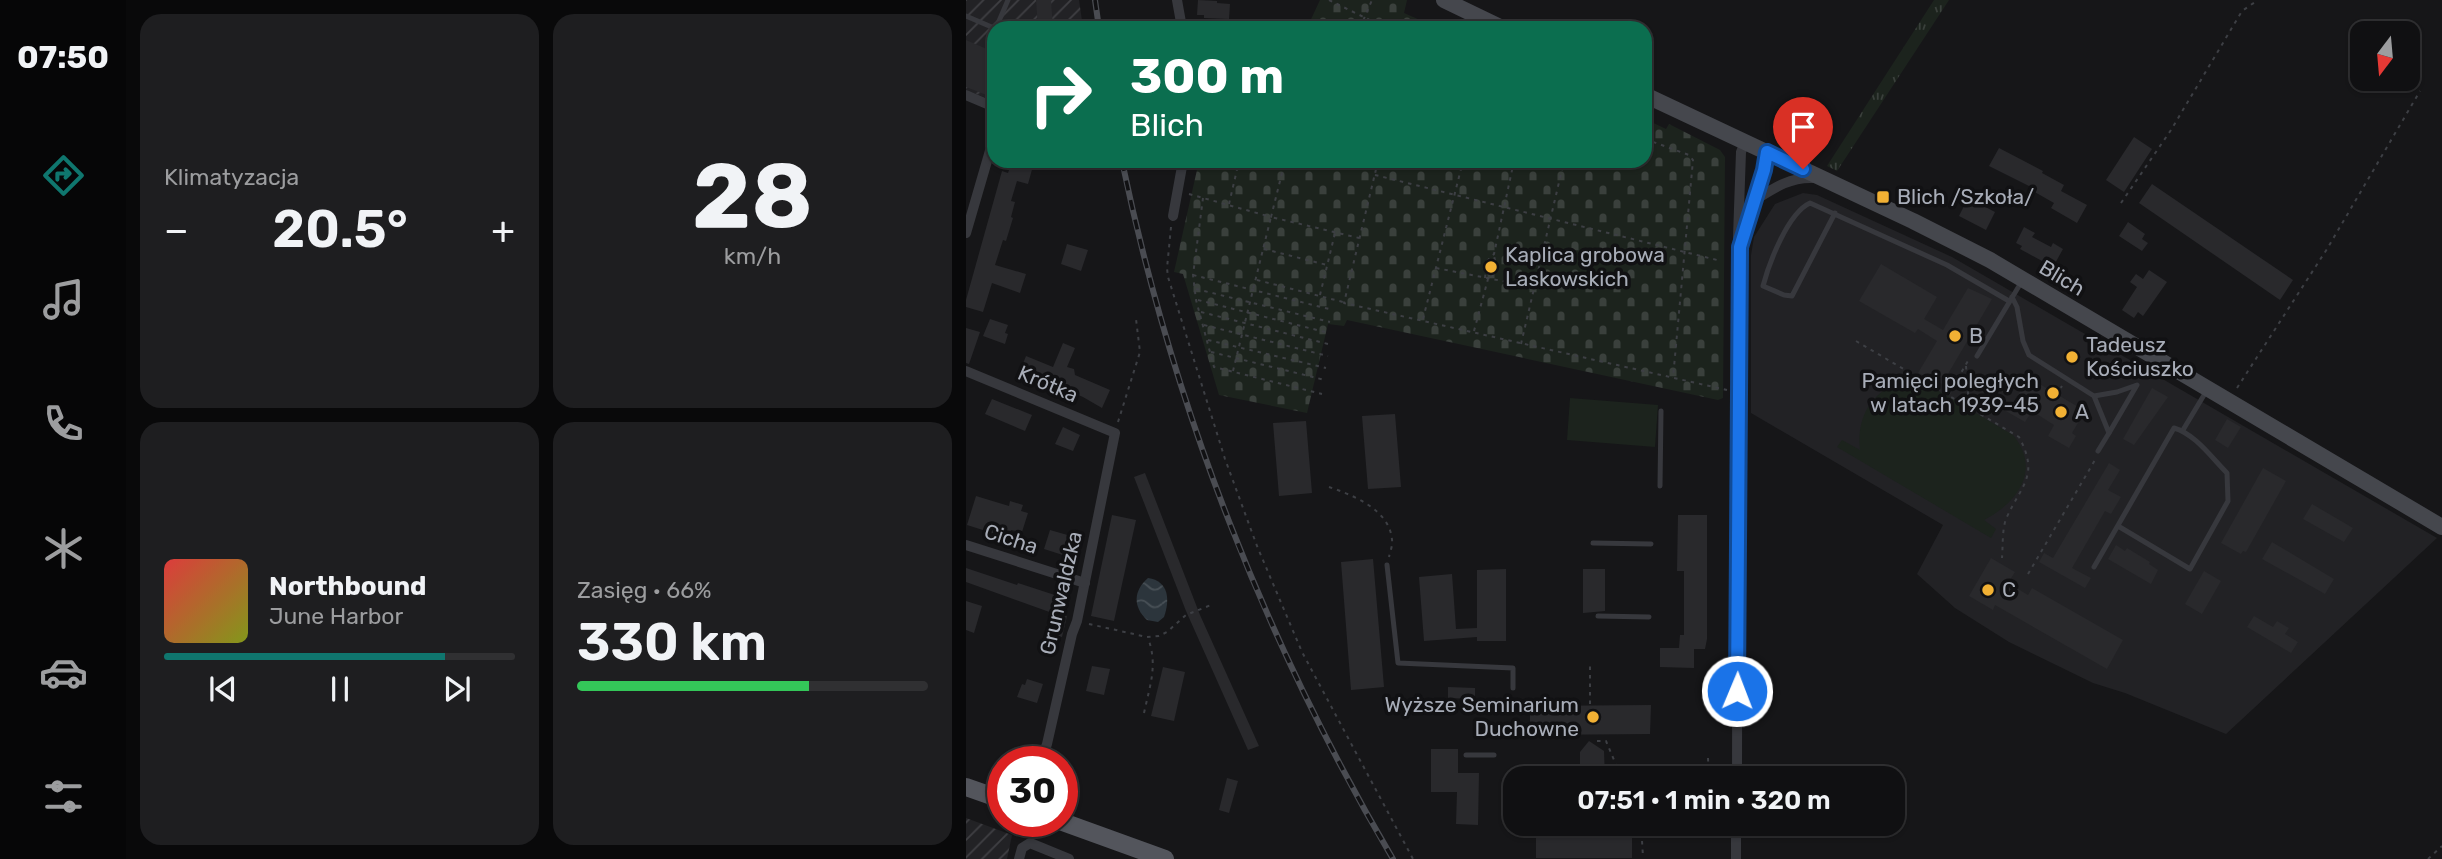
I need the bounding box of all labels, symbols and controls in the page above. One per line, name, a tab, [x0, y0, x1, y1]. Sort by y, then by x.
north arrow	[2350, 21, 2420, 91]
map controls	[2350, 21, 2420, 91]
text: 07:50	[17, 38, 109, 76]
text: 300 m	[1130, 47, 1284, 105]
icon: right	[1015, 49, 1106, 140]
pin	[1773, 97, 1833, 169]
text: Blich	[1130, 106, 1204, 144]
icon: arrive	[1784, 108, 1822, 146]
text: 28	[692, 142, 813, 250]
icon: directions	[39, 151, 88, 200]
text: Klimatyzacja	[164, 163, 299, 191]
place label: Blich /Szkoła/	[1897, 184, 2034, 209]
marker: Blich /Szkoła/	[1875, 189, 1891, 205]
text: 20.5°	[272, 198, 408, 260]
text: −	[164, 207, 189, 253]
text: +	[491, 207, 515, 253]
text: km/h	[724, 242, 781, 270]
place label: Kaplica grobowa Laskowskich	[1505, 242, 1665, 291]
street label: Blich	[2035, 254, 2090, 301]
marker: Kaplica grobowa Laskowskich	[1483, 259, 1499, 275]
icon: music	[39, 275, 88, 324]
place label: B	[1969, 323, 1983, 348]
marker: B	[1947, 328, 1963, 344]
place label: Tadeusz Kościuszko	[2086, 332, 2194, 381]
marker: Tadeusz Kościuszko	[2064, 349, 2080, 365]
street label: Krótka	[1014, 360, 1082, 407]
place label: Pamięci poległych w latach 1939-45	[1861, 368, 2039, 417]
marker: Pamięci poległych w latach 1939-45	[2045, 385, 2061, 401]
icon: phone	[39, 399, 88, 448]
place label: A	[2075, 399, 2089, 424]
marker: A	[2053, 404, 2069, 420]
street label: Cicha	[981, 518, 1041, 559]
icon: climate	[39, 524, 88, 573]
street label: Grunwaldzka	[1034, 529, 1087, 657]
text: Northbound	[269, 571, 427, 602]
text: Zasięg · 66%	[577, 576, 712, 604]
place label: C	[2002, 577, 2016, 602]
marker: C	[1980, 582, 1996, 598]
text: June Harbor	[269, 602, 403, 630]
text: 330 km	[577, 611, 767, 673]
icon: car	[39, 648, 88, 697]
position arrow	[1700, 654, 1774, 728]
icon: previous	[204, 670, 242, 708]
icon: pause	[321, 670, 359, 708]
icon: next	[438, 670, 476, 708]
place label: Wyższe Seminarium Duchowne	[1385, 692, 1579, 741]
marker: Wyższe Seminarium Duchowne	[1585, 709, 1601, 725]
speed limit sign: 30	[987, 746, 1078, 837]
icon: filters	[39, 772, 88, 821]
text: 07:51 · 1 min · 320 m	[1577, 785, 1831, 816]

